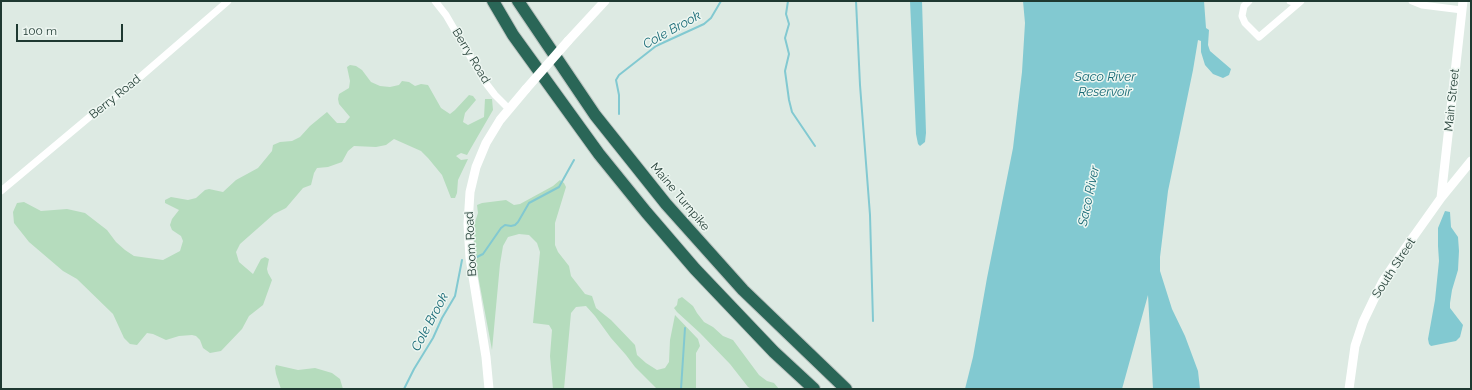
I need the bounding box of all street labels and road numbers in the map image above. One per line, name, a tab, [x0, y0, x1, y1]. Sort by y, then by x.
street label: Berry Road	[449, 26, 493, 86]
street label: Main Street	[1442, 68, 1462, 132]
street label: Berry Road	[86, 72, 144, 122]
street label: Maine Turnpike	[647, 160, 713, 234]
street label: Boom Road	[462, 211, 480, 277]
street label: South Street	[1369, 235, 1419, 301]

